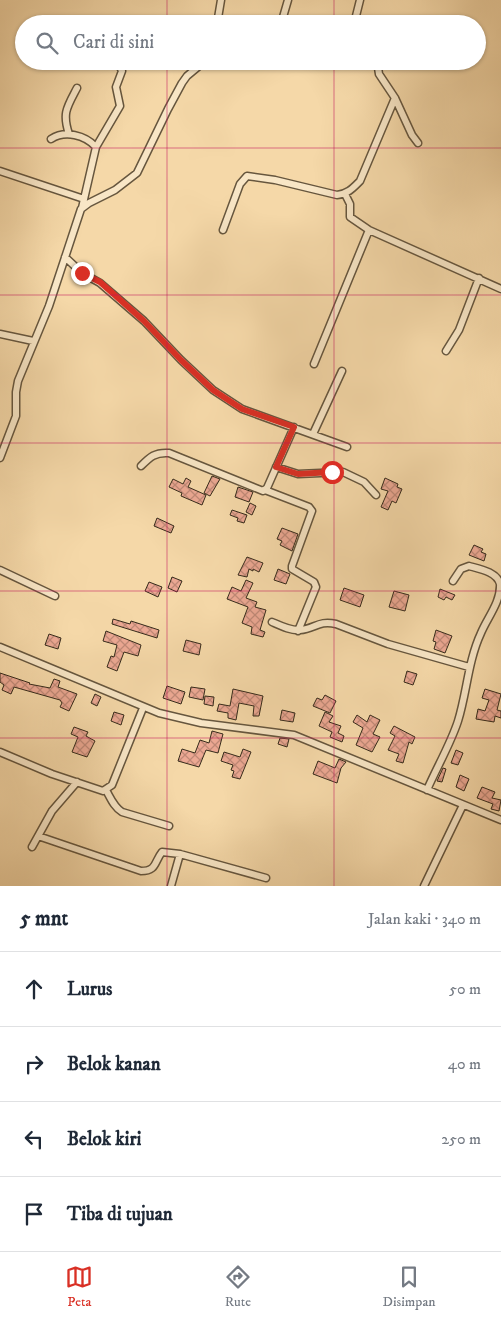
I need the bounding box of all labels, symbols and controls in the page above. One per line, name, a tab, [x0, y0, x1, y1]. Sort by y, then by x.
search box	[15, 15, 486, 70]
icon: search	[33, 29, 61, 57]
text: Cari di sini	[73, 31, 154, 54]
route end	[71, 262, 94, 285]
route start	[321, 461, 344, 484]
text: 5 mnt	[20, 906, 68, 932]
text: Jalan kaki · 340 m	[368, 909, 481, 929]
icon: ahead	[20, 975, 48, 1003]
text: Lurus	[67, 978, 112, 1001]
text: 50 m	[449, 979, 481, 999]
icon: right	[20, 1050, 48, 1078]
text: Belok kanan	[67, 1053, 161, 1076]
text: 40 m	[448, 1054, 481, 1074]
icon: left	[20, 1125, 48, 1153]
text: Belok kiri	[67, 1128, 141, 1151]
text: 250 m	[441, 1129, 481, 1149]
icon: arrive	[20, 1200, 48, 1228]
text: Tiba di tujuan	[67, 1203, 173, 1226]
tab: Peta	[65, 1263, 93, 1311]
tab: Rute	[224, 1263, 252, 1311]
tab: Disimpan	[383, 1263, 436, 1311]

